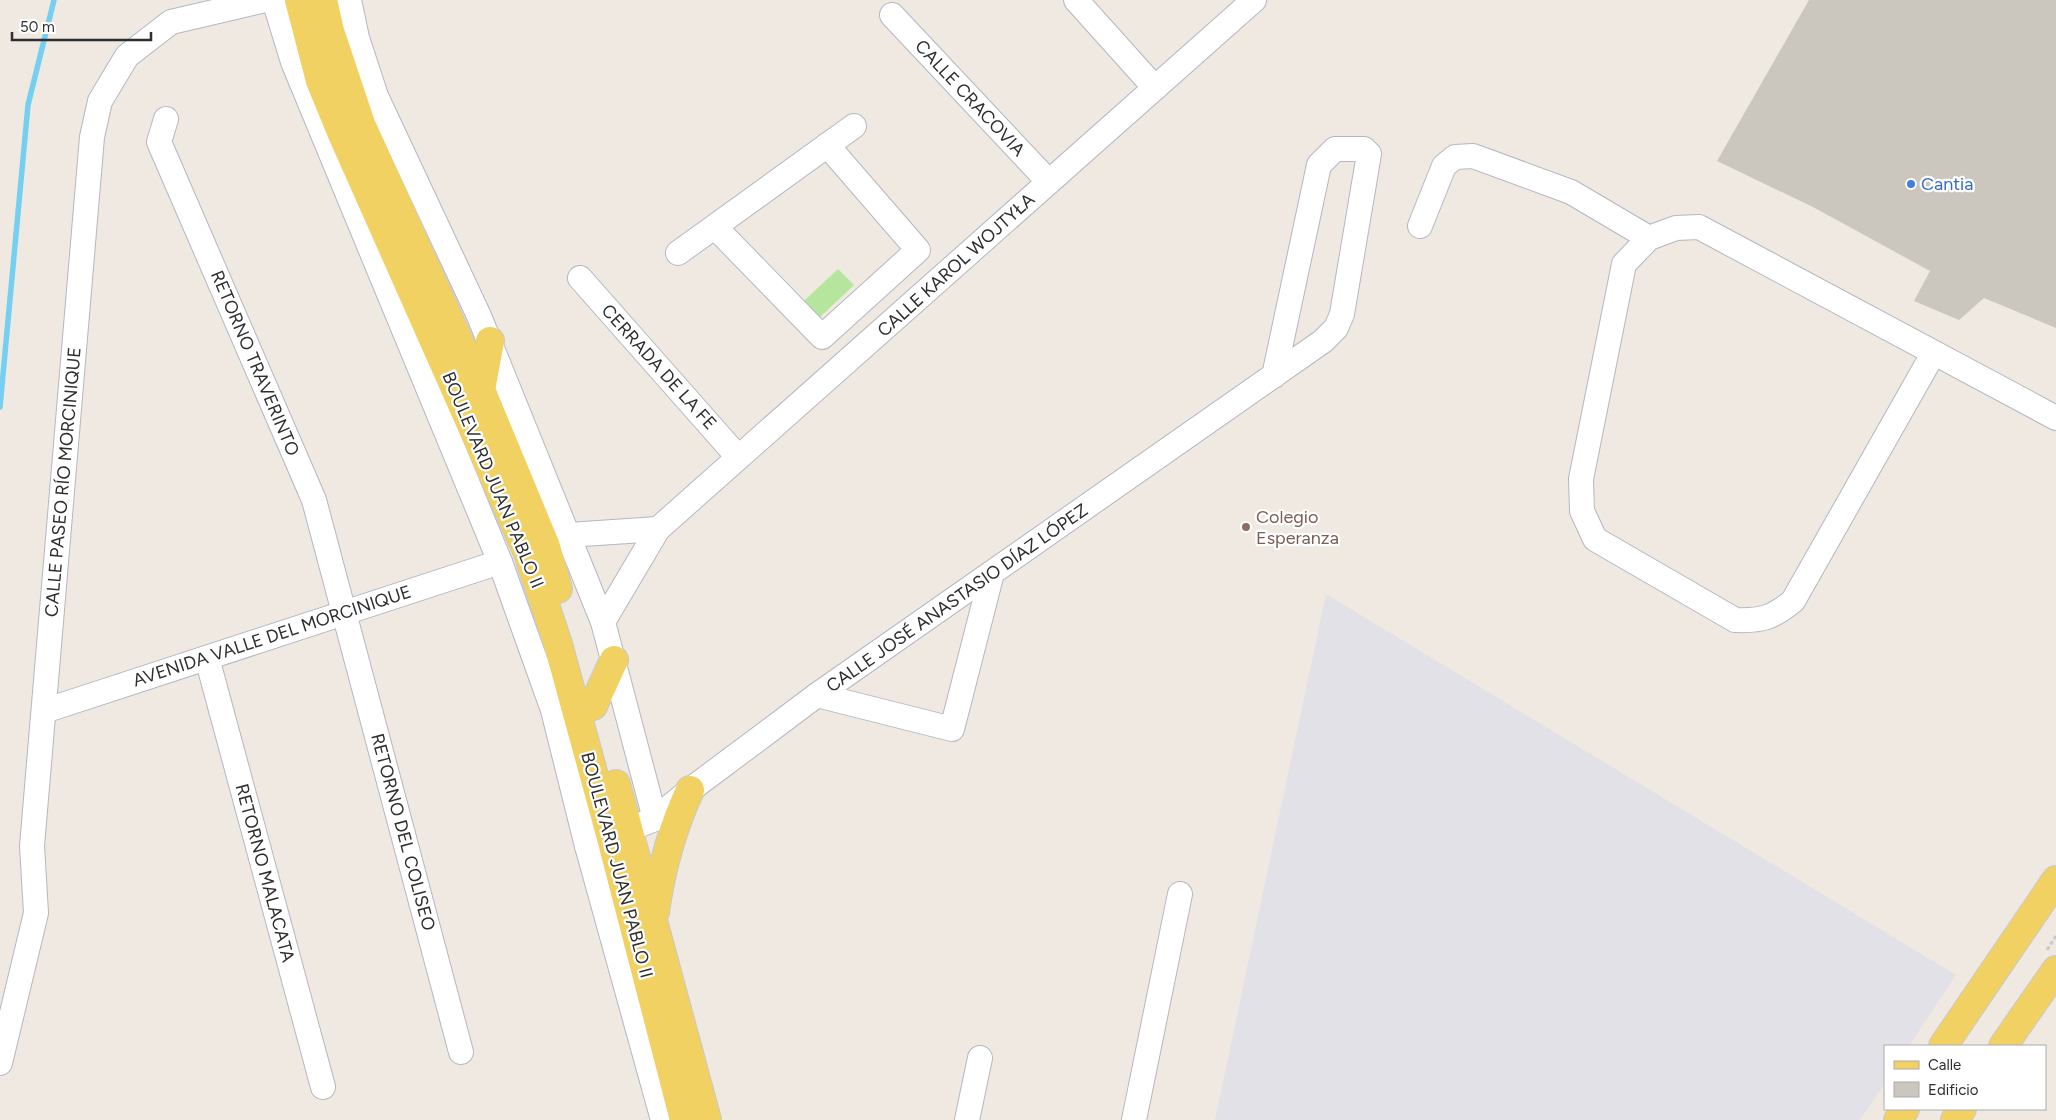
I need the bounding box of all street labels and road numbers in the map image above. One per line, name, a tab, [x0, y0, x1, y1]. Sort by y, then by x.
street label: CALLE CRACOVIA	[910, 35, 1030, 161]
street label: CALLE KAROL WOJTYŁA	[873, 189, 1039, 341]
street label: RETORNO TRAVERINTO	[206, 267, 304, 459]
street label: CERRADA DE LA FE	[597, 300, 721, 434]
street label: CALLE PASEO RÍO MORCINIQUE	[40, 346, 86, 618]
street label: BOULEVARD JUAN PABLO II	[437, 368, 549, 592]
street label: CALLE JOSÉ ANASTASIO DÍAZ LÓPEZ	[822, 499, 1092, 697]
street label: AVENIDA VALLE DEL MORCINIQUE	[130, 581, 414, 691]
street label: RETORNO DEL COLISEO	[366, 731, 440, 933]
street label: BOULEVARD JUAN PABLO II	[576, 750, 658, 980]
street label: RETORNO MALACATA	[231, 781, 299, 965]

